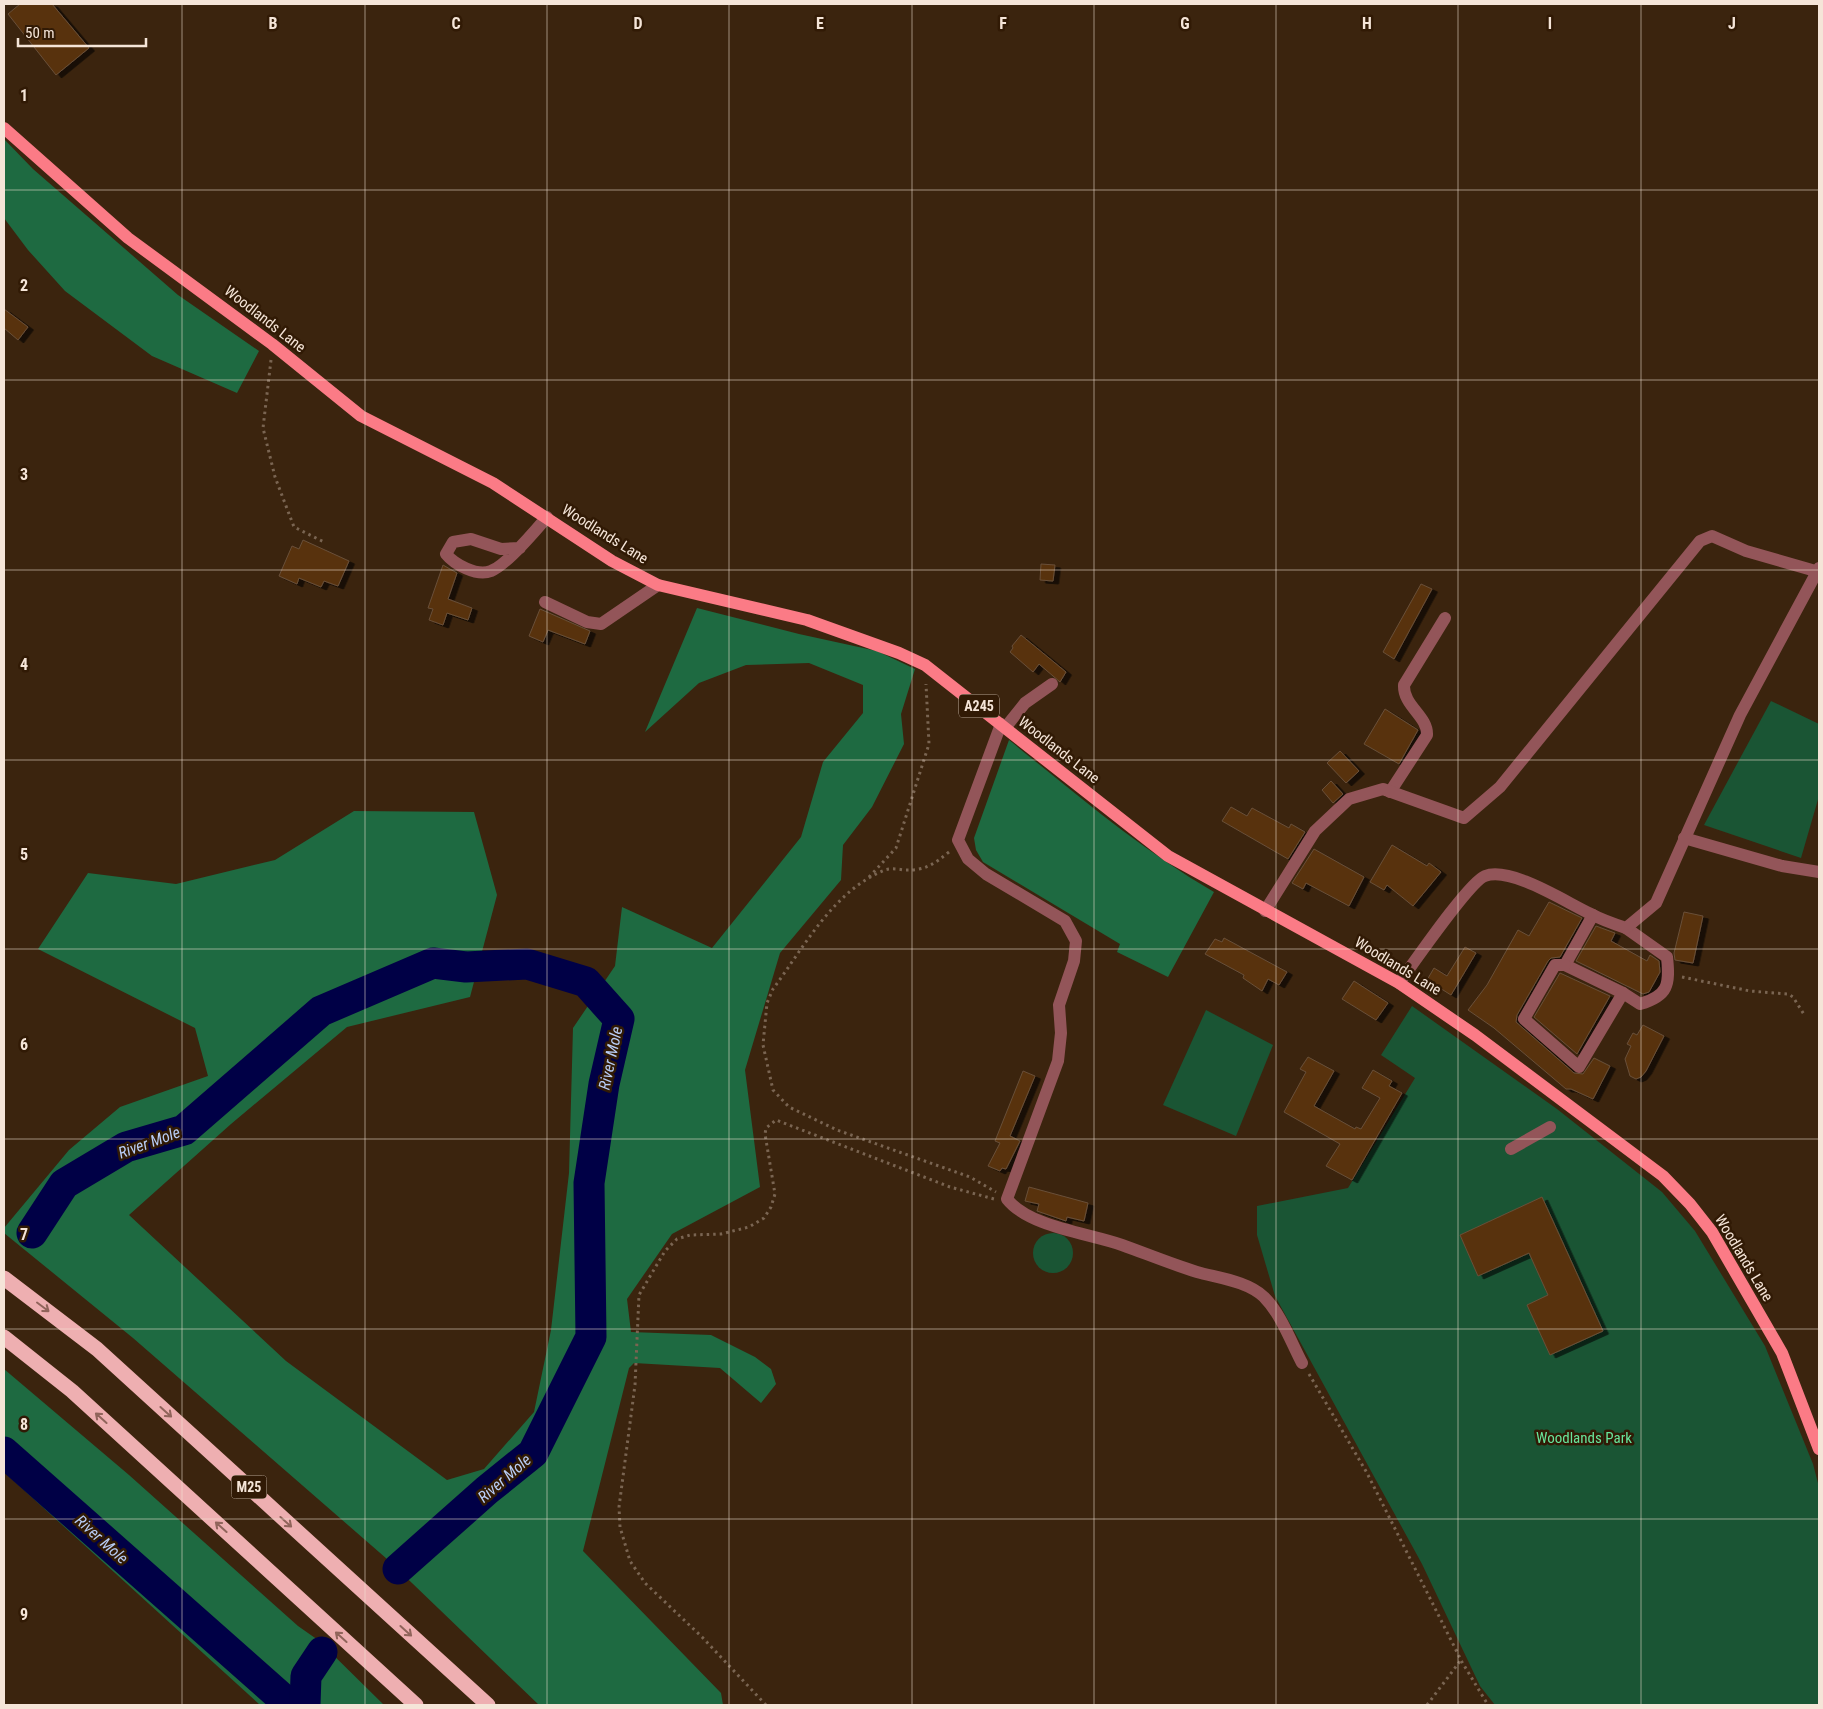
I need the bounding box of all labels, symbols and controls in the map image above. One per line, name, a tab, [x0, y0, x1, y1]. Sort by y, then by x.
text: B	[269, 14, 278, 33]
text: C	[451, 14, 461, 33]
text: D	[633, 14, 643, 33]
text: E	[816, 14, 824, 33]
text: F	[999, 14, 1007, 33]
text: G	[1180, 14, 1190, 33]
text: H	[1362, 14, 1372, 33]
text: I	[1548, 14, 1552, 33]
text: J	[1728, 14, 1736, 33]
scale bar	[18, 15, 145, 47]
text: 50 m	[25, 24, 55, 42]
text: 1	[20, 86, 28, 105]
text: 2	[20, 276, 28, 295]
street label: Woodlands Lane	[221, 282, 309, 356]
text: 3	[20, 465, 28, 484]
street label: Woodlands Lane	[559, 500, 651, 568]
text: 4	[20, 655, 28, 674]
road number: A245	[959, 694, 999, 718]
street label: Woodlands Lane	[1015, 713, 1103, 787]
text: 5	[20, 845, 28, 864]
street label: Woodlands Lane	[1351, 933, 1445, 999]
water label: River Mole	[595, 1025, 626, 1092]
text: 6	[20, 1035, 28, 1054]
water label: River Mole	[116, 1123, 183, 1162]
street label: Woodlands Lane	[1711, 1211, 1777, 1305]
text: 7	[20, 1225, 28, 1244]
one-way arrow	[36, 1301, 49, 1312]
one-way arrow	[160, 1406, 173, 1418]
one-way arrow	[95, 1412, 108, 1423]
text: 8	[20, 1415, 28, 1434]
park label: Woodlands Park	[1536, 1429, 1632, 1447]
water label: River Mole	[474, 1450, 535, 1507]
road number: M25	[232, 1475, 266, 1498]
water label: River Mole	[71, 1511, 132, 1568]
one-way arrow	[280, 1516, 293, 1527]
one-way arrow	[215, 1521, 227, 1533]
text: 9	[20, 1605, 28, 1624]
one-way arrow	[400, 1625, 413, 1637]
one-way arrow	[334, 1631, 347, 1643]

